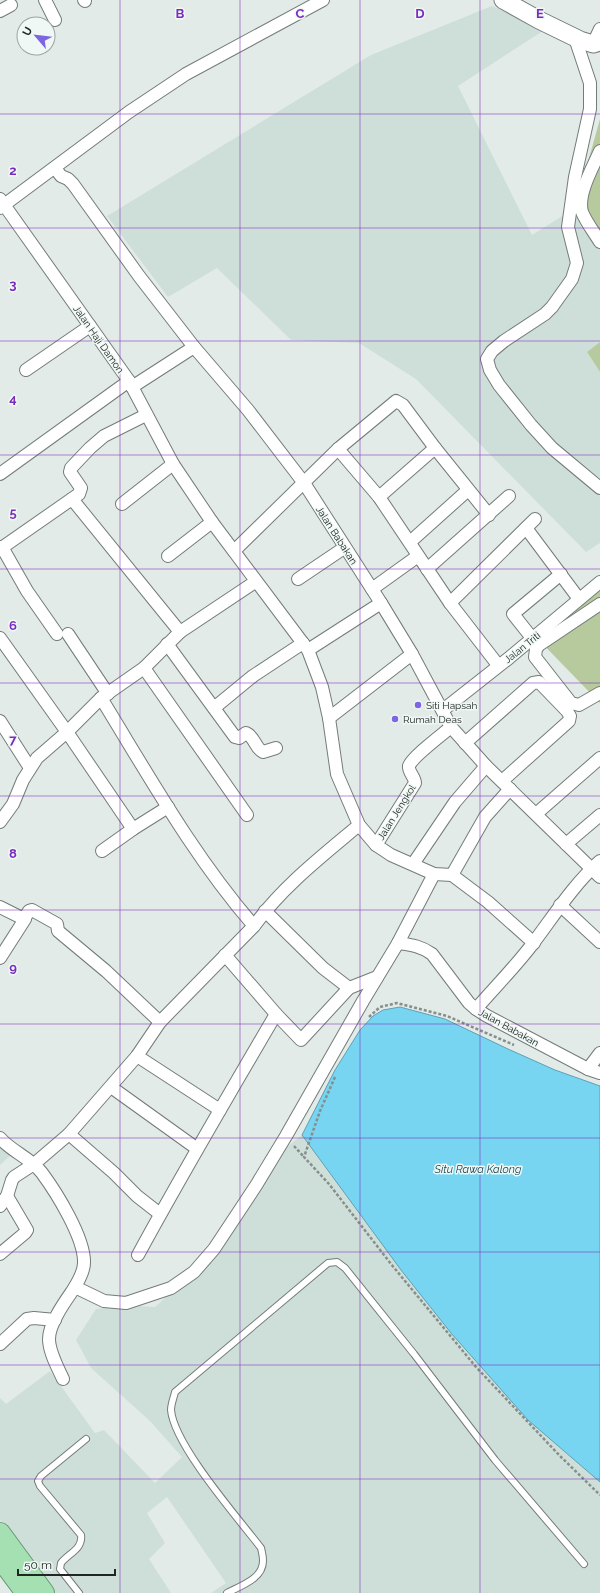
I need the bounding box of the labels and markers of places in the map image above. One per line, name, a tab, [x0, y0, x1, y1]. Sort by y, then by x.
marker: Siti Hapsah	[413, 700, 423, 710]
place label: Siti Hapsah	[426, 700, 478, 711]
marker: Rumah Deas	[390, 714, 400, 724]
place label: Rumah Deas	[403, 714, 462, 725]

